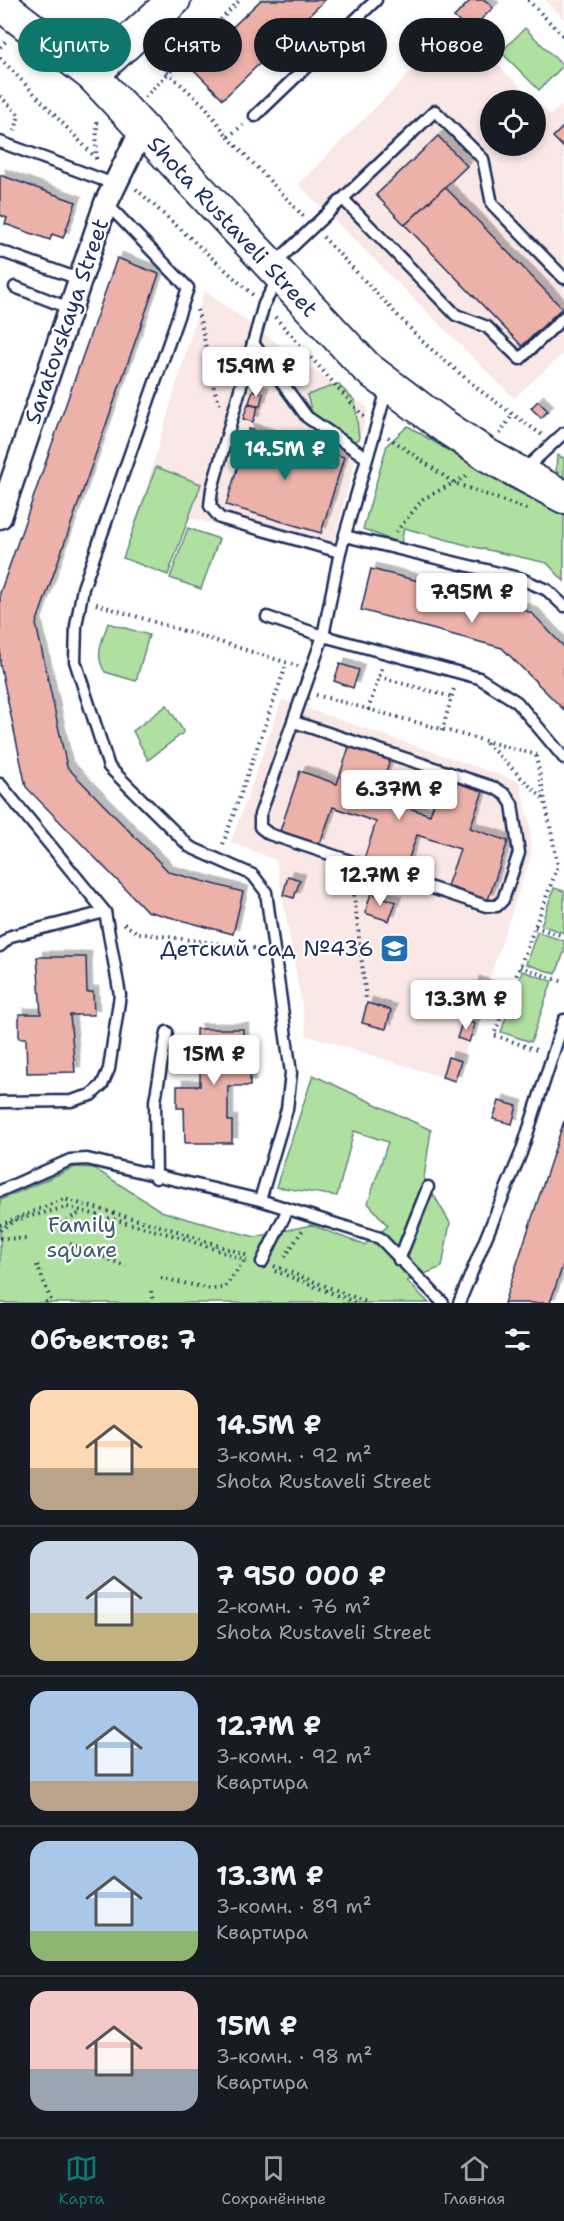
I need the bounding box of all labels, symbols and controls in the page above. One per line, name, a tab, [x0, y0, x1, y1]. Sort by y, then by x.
chip: Купить	[18, 18, 131, 72]
chip: Снять	[143, 18, 242, 72]
chip: Фильтры	[254, 18, 387, 72]
chip: Новое	[399, 18, 505, 72]
map controls	[480, 90, 546, 156]
button: locate	[480, 90, 546, 156]
street label: Shota Rustaveli Street	[141, 130, 324, 323]
street label: Saratovskaya Street	[18, 215, 115, 428]
pin: 15.9M ₽	[201, 347, 311, 398]
text: 15.9M ₽	[216, 353, 296, 379]
pin: 14.5M ₽	[230, 430, 340, 481]
text: 14.5M ₽	[244, 436, 326, 462]
pin: 7.95M ₽	[417, 573, 527, 624]
text: 7.95M ₽	[430, 579, 514, 605]
pin: 6.37M ₽	[344, 770, 454, 821]
text: 6.37M ₽	[355, 776, 443, 802]
pin: 12.7M ₽	[325, 856, 435, 907]
text: 12.7M ₽	[339, 862, 421, 888]
school or university icon: Детский сад №436	[379, 932, 411, 964]
place label: Детский сад №436	[160, 934, 374, 963]
pin: 13.3M ₽	[411, 980, 521, 1031]
text: 13.3M ₽	[425, 986, 507, 1012]
pin: 15M ₽	[172, 1035, 256, 1086]
text: 15M ₽	[183, 1041, 245, 1067]
park label: Family square	[47, 1210, 117, 1264]
text: Объектов: 7	[30, 1322, 196, 1357]
icon: filters	[501, 1323, 534, 1356]
text: 14.5M ₽	[216, 1407, 322, 1442]
icon: home	[78, 1414, 150, 1486]
text: 3-комн. · 92 m²	[216, 1442, 372, 1468]
text: Shota Rustaveli Street	[216, 1468, 432, 1494]
text: 7 950 000 ₽	[216, 1558, 386, 1593]
icon: home	[78, 1565, 150, 1637]
text: 2-комн. · 76 m²	[216, 1593, 371, 1619]
text: Shota Rustaveli Street	[216, 1619, 432, 1645]
text: 12.7M ₽	[216, 1708, 322, 1743]
icon: home	[78, 1715, 150, 1787]
text: 3-комн. · 92 m²	[216, 1743, 372, 1769]
text: Квартира	[216, 1769, 308, 1795]
text: 13.3M ₽	[216, 1858, 324, 1893]
icon: home	[78, 1865, 150, 1937]
text: 3-комн. · 89 m²	[216, 1893, 372, 1919]
text: Квартира	[216, 1919, 308, 1945]
text: 15M ₽	[216, 2008, 298, 2043]
icon: home	[78, 2015, 150, 2087]
text: 3-комн. · 98 m²	[216, 2043, 373, 2069]
text: Квартира	[216, 2069, 308, 2095]
tab: Карта	[59, 2152, 104, 2209]
tab: Сохранённые	[222, 2152, 326, 2209]
tab: Главная	[443, 2152, 505, 2209]

